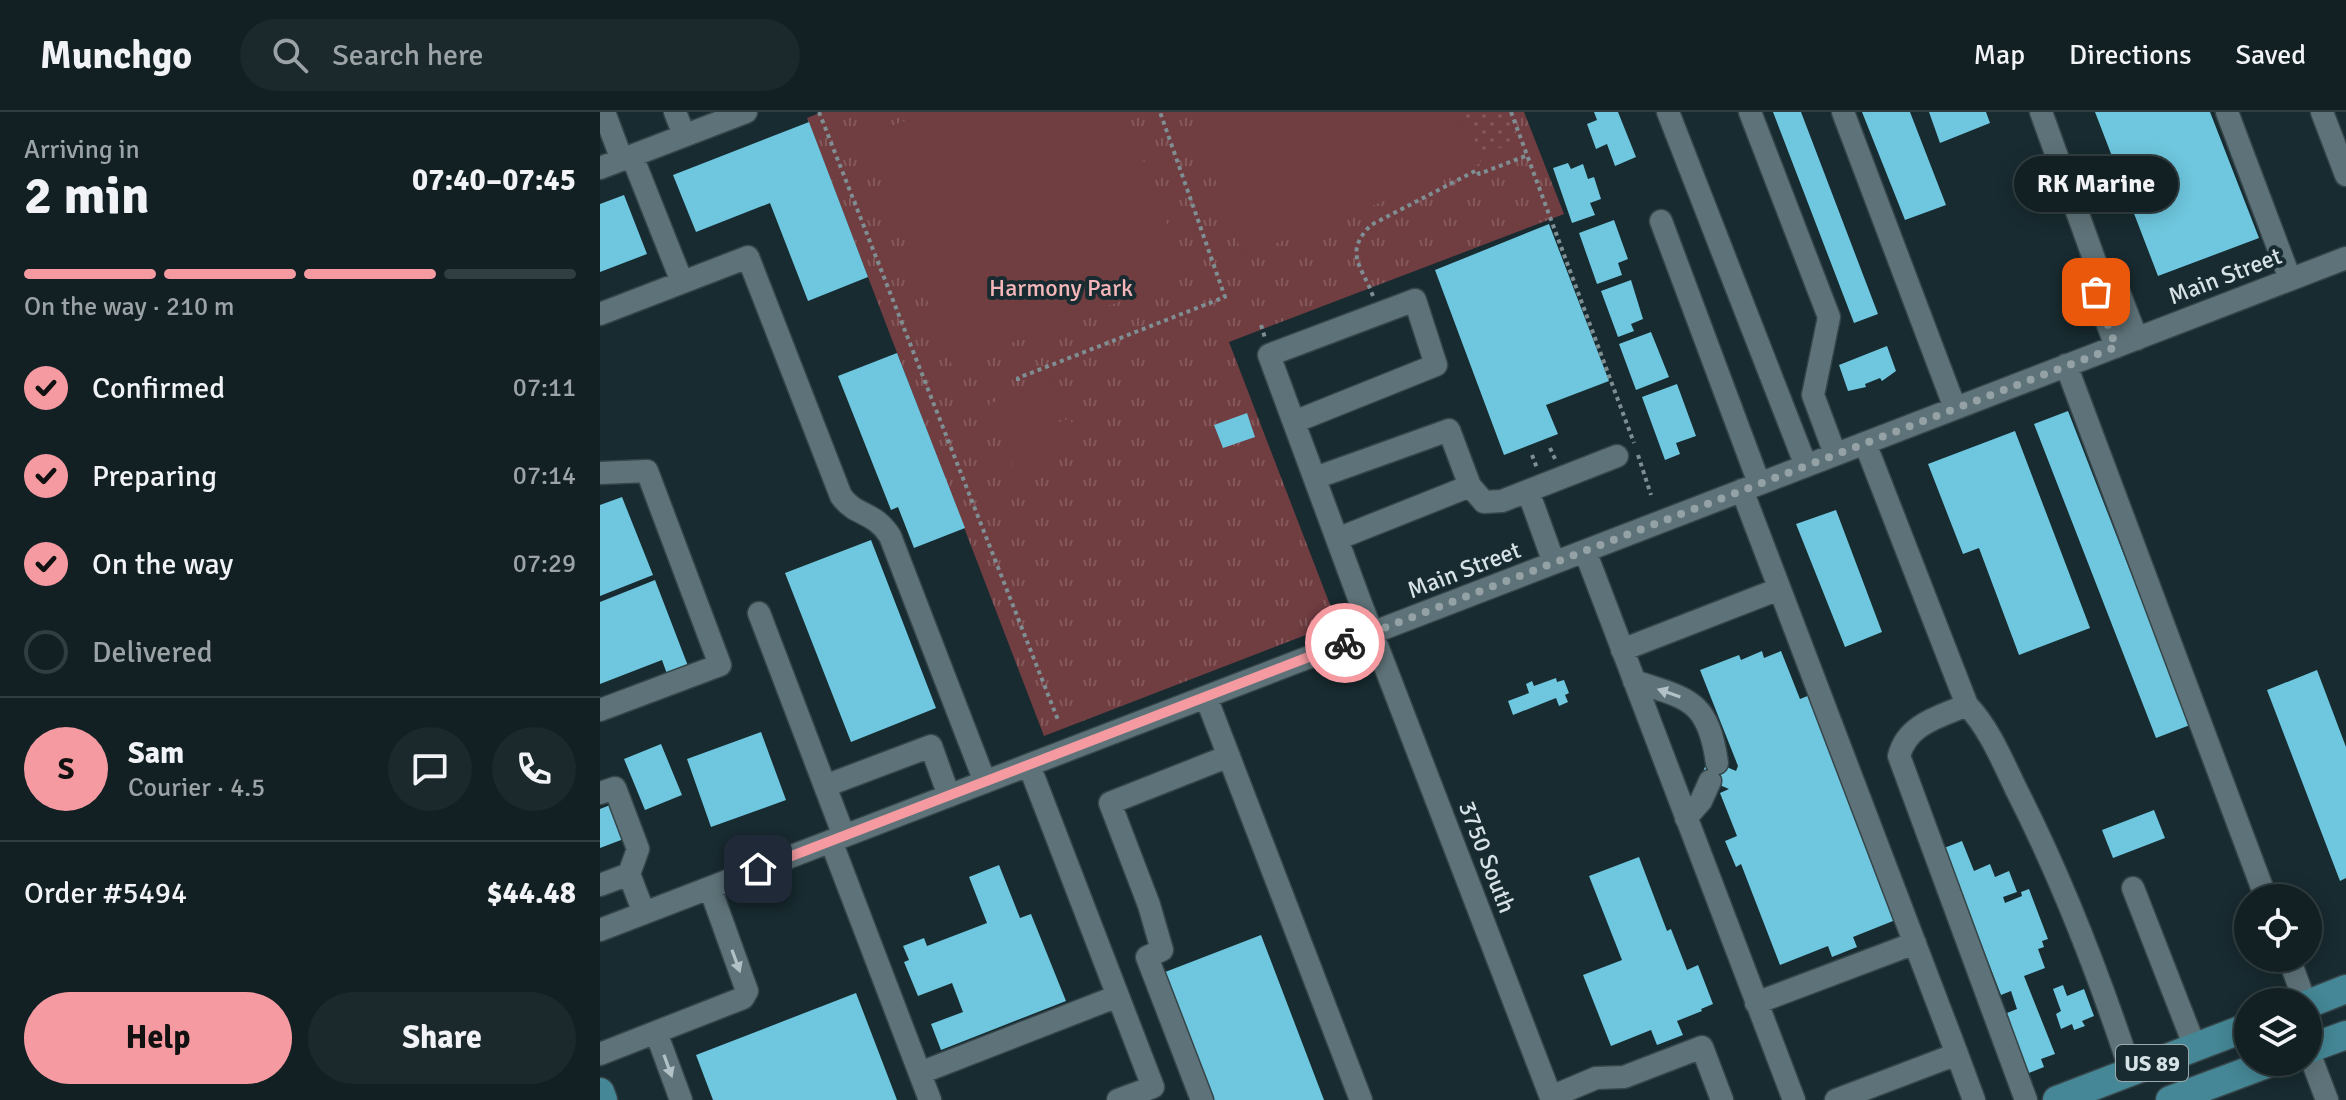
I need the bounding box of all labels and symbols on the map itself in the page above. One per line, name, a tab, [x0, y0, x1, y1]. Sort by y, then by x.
callout: RK Marine	[2014, 156, 2178, 212]
street label: Main Street	[2164, 241, 2286, 311]
pin	[2062, 258, 2130, 326]
park label: Harmony Park	[989, 273, 1133, 303]
street label: Main Street	[1403, 535, 1525, 605]
courier	[1305, 603, 1385, 683]
one-way arrow	[1656, 686, 1680, 698]
street label: 3750 South	[1452, 797, 1522, 917]
pin	[724, 835, 792, 903]
one-way arrow	[731, 950, 743, 974]
road number: US 89	[2116, 1045, 2188, 1081]
one-way arrow	[662, 1054, 675, 1078]

